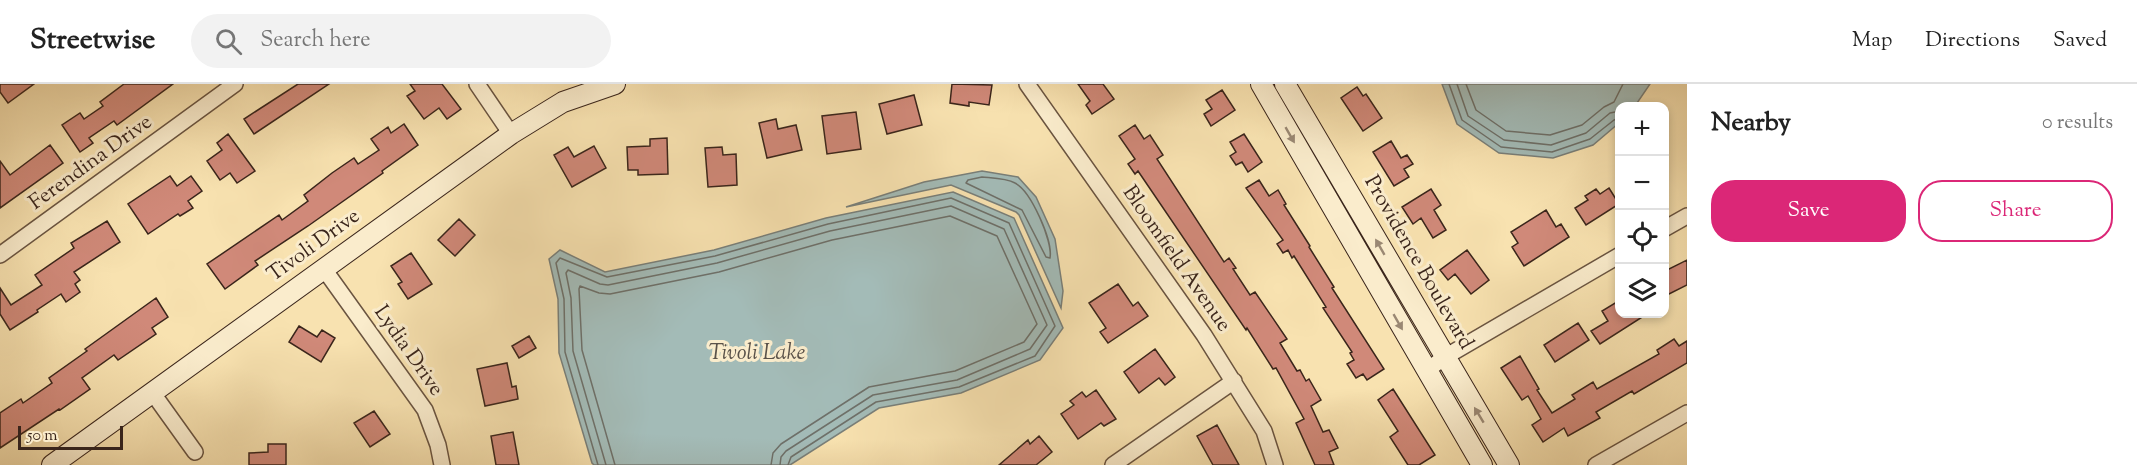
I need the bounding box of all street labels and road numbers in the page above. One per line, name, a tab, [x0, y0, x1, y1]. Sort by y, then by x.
street label: Ferendina Drive	[23, 108, 159, 218]
street label: Providence Boulevard	[1356, 170, 1480, 356]
street label: Bloomfield Avenue	[1114, 180, 1238, 338]
street label: Tivoli Drive	[261, 202, 367, 290]
street label: Lydia Drive	[366, 300, 450, 402]

